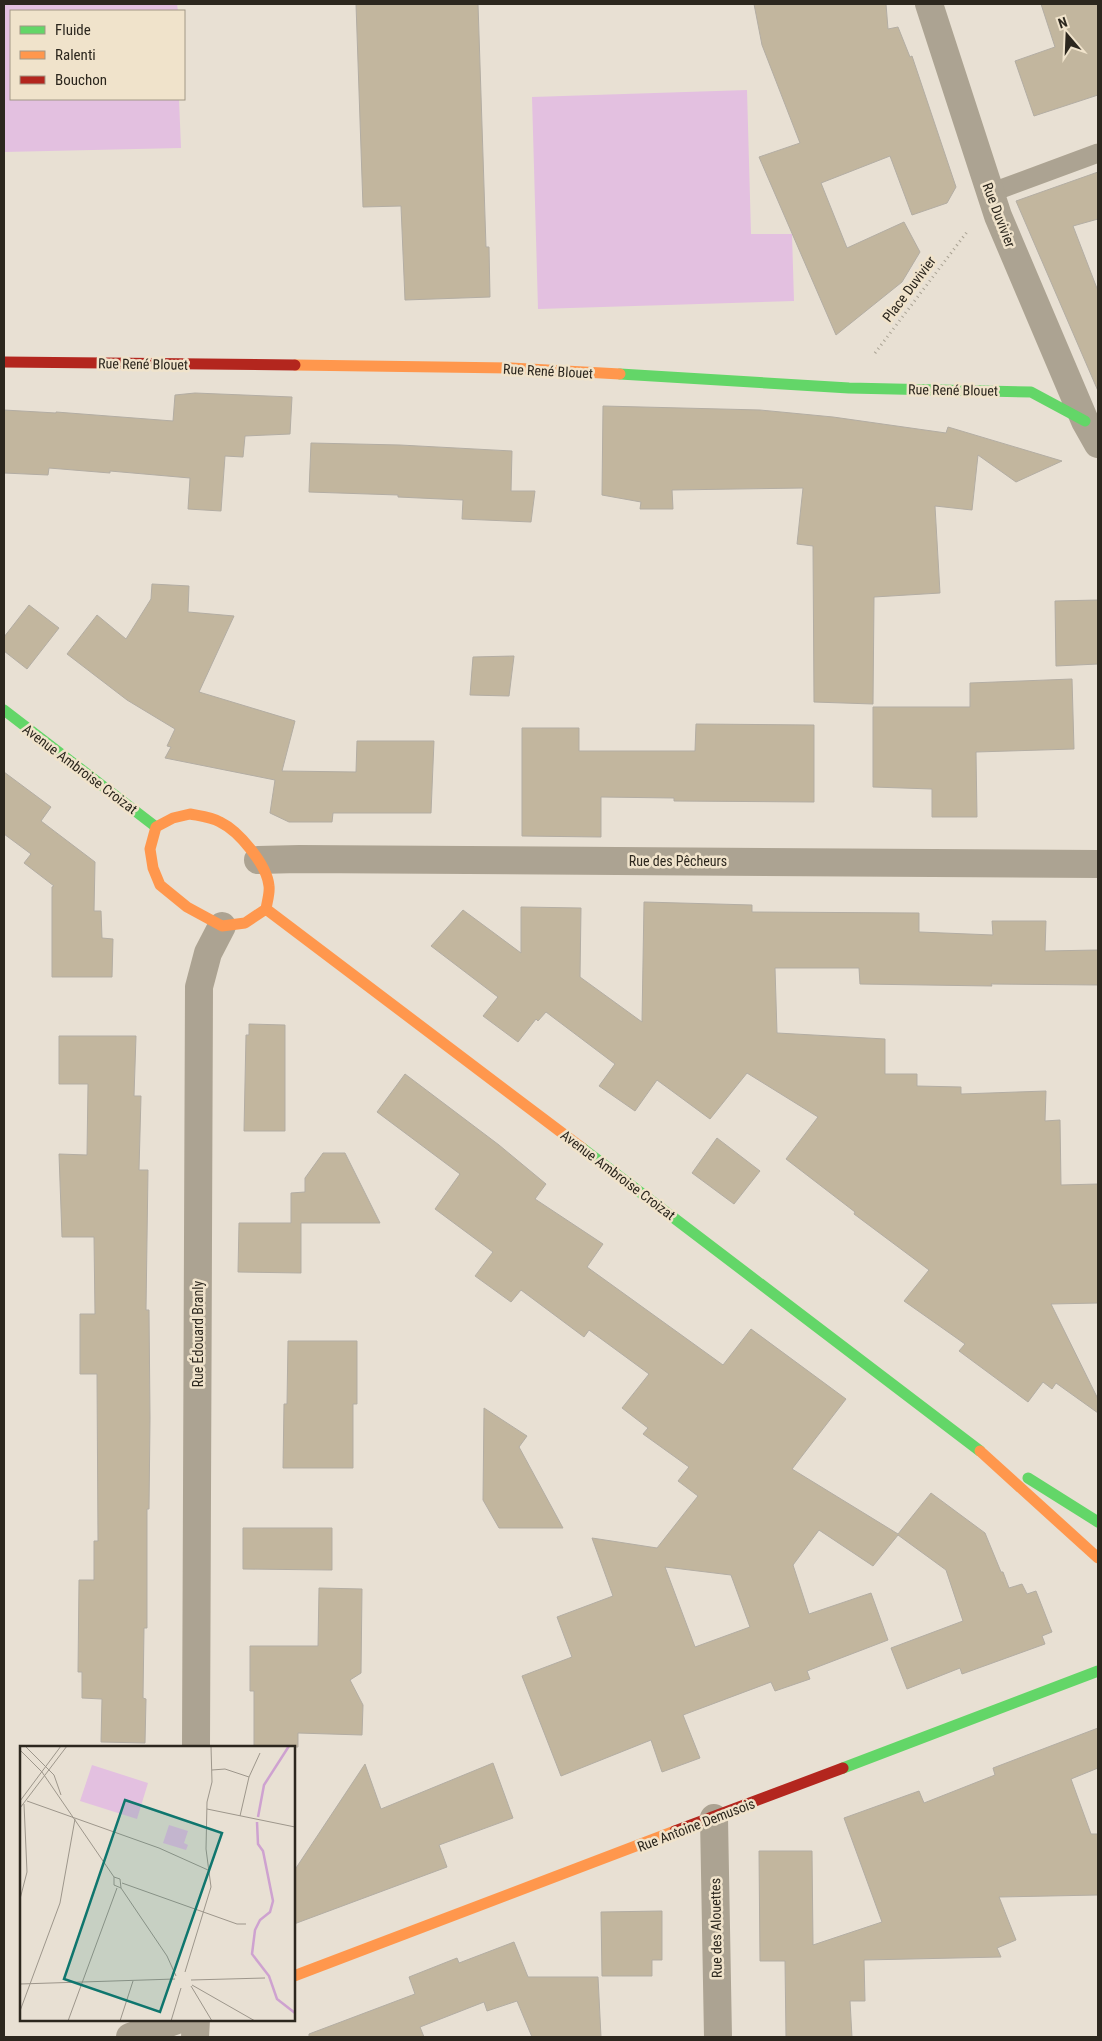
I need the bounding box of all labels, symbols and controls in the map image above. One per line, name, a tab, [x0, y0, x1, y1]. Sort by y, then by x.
legend	[10, 10, 185, 100]
north arrow	[1042, 10, 1092, 60]
text: N	[1056, 14, 1069, 32]
text: Fluide	[55, 21, 91, 39]
text: Ralenti	[55, 46, 96, 64]
text: Bouchon	[55, 71, 107, 89]
street label: Rue Duvivier	[979, 180, 1019, 250]
street label: Place Duvivier	[879, 253, 939, 325]
street label: Rue René Blouet	[98, 355, 188, 373]
street label: Rue René Blouet	[503, 361, 593, 381]
street label: Rue René Blouet	[908, 381, 998, 399]
street label: Avenue Ambroise Croizat	[20, 721, 140, 817]
street label: Rue des Pêcheurs	[629, 853, 727, 869]
street label: Avenue Ambroise Croizat	[558, 1127, 678, 1223]
street label: Rue Édouard Branly	[189, 1280, 206, 1387]
inset map	[20, 1746, 295, 2021]
street label: Rue Antoine Demusois	[635, 1795, 757, 1855]
street label: Rue des Alouettes	[707, 1878, 725, 1978]

